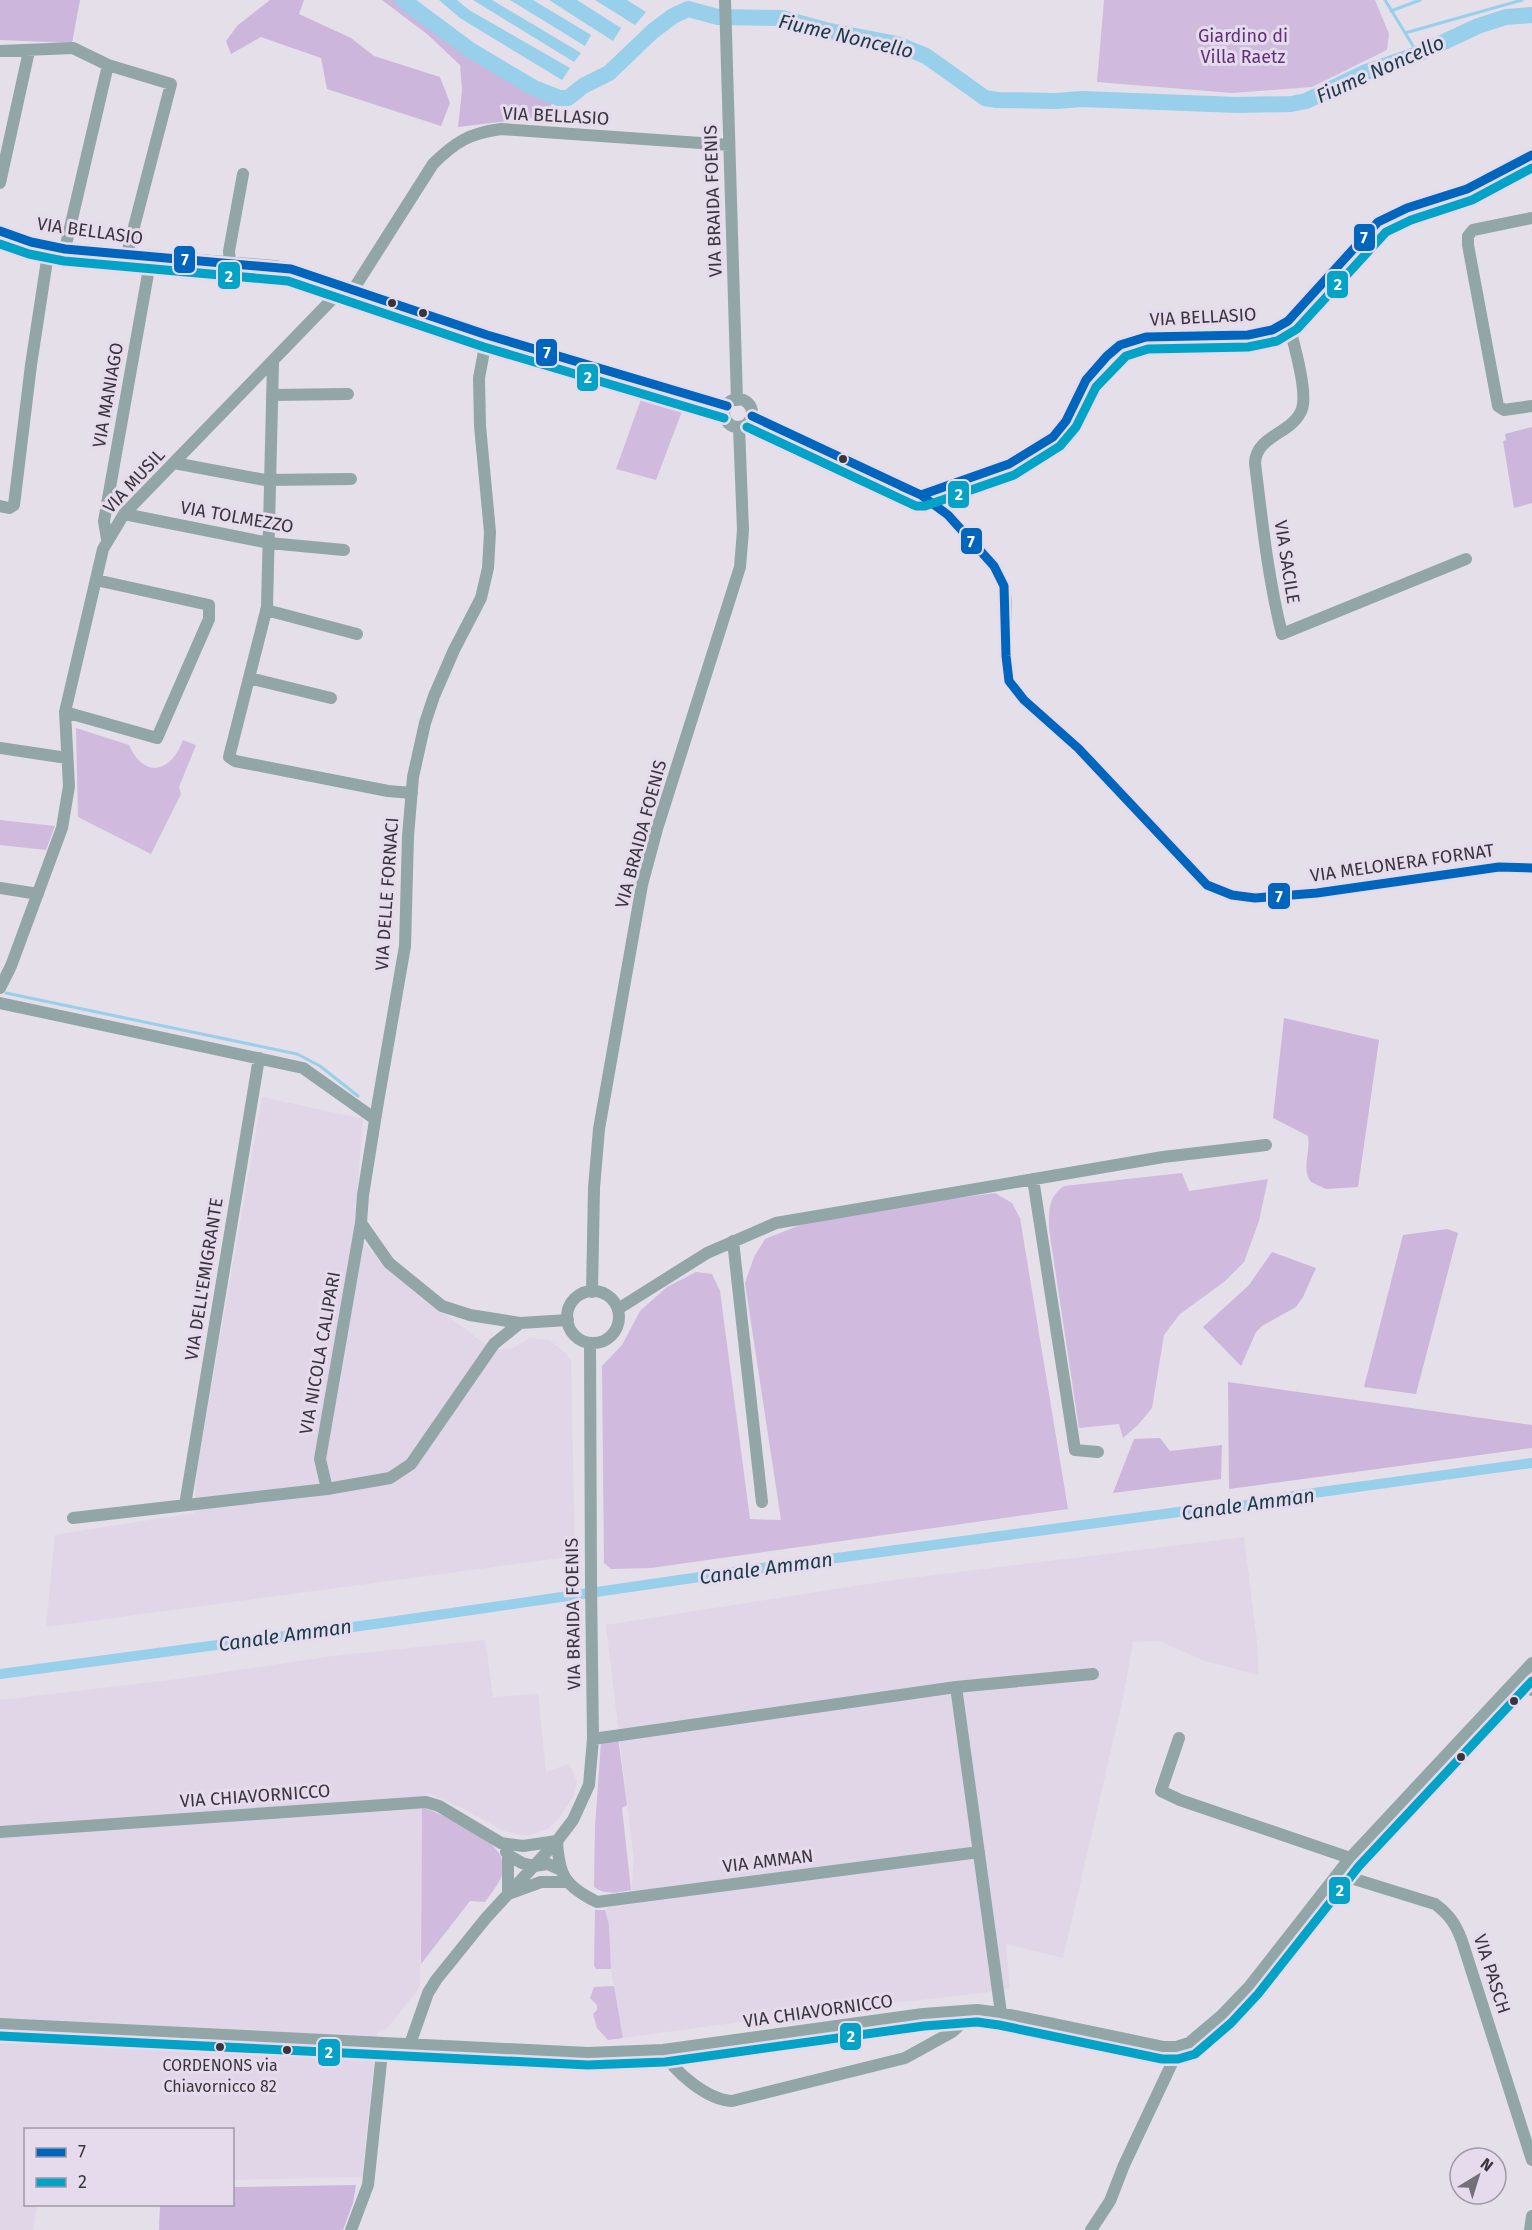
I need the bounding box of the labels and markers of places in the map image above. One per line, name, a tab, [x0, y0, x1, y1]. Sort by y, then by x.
unlabelled marker	[386, 297, 398, 309]
unlabelled marker	[417, 307, 429, 319]
unlabelled marker	[837, 453, 849, 465]
unlabelled marker	[1508, 1695, 1520, 1707]
unlabelled marker	[1455, 1751, 1467, 1763]
marker: CORDENONS via Chiavornicco 82	[214, 2041, 226, 2053]
unlabelled marker	[281, 2044, 293, 2056]
place label: CORDENONS via Chiavornicco 82	[162, 2056, 278, 2096]

